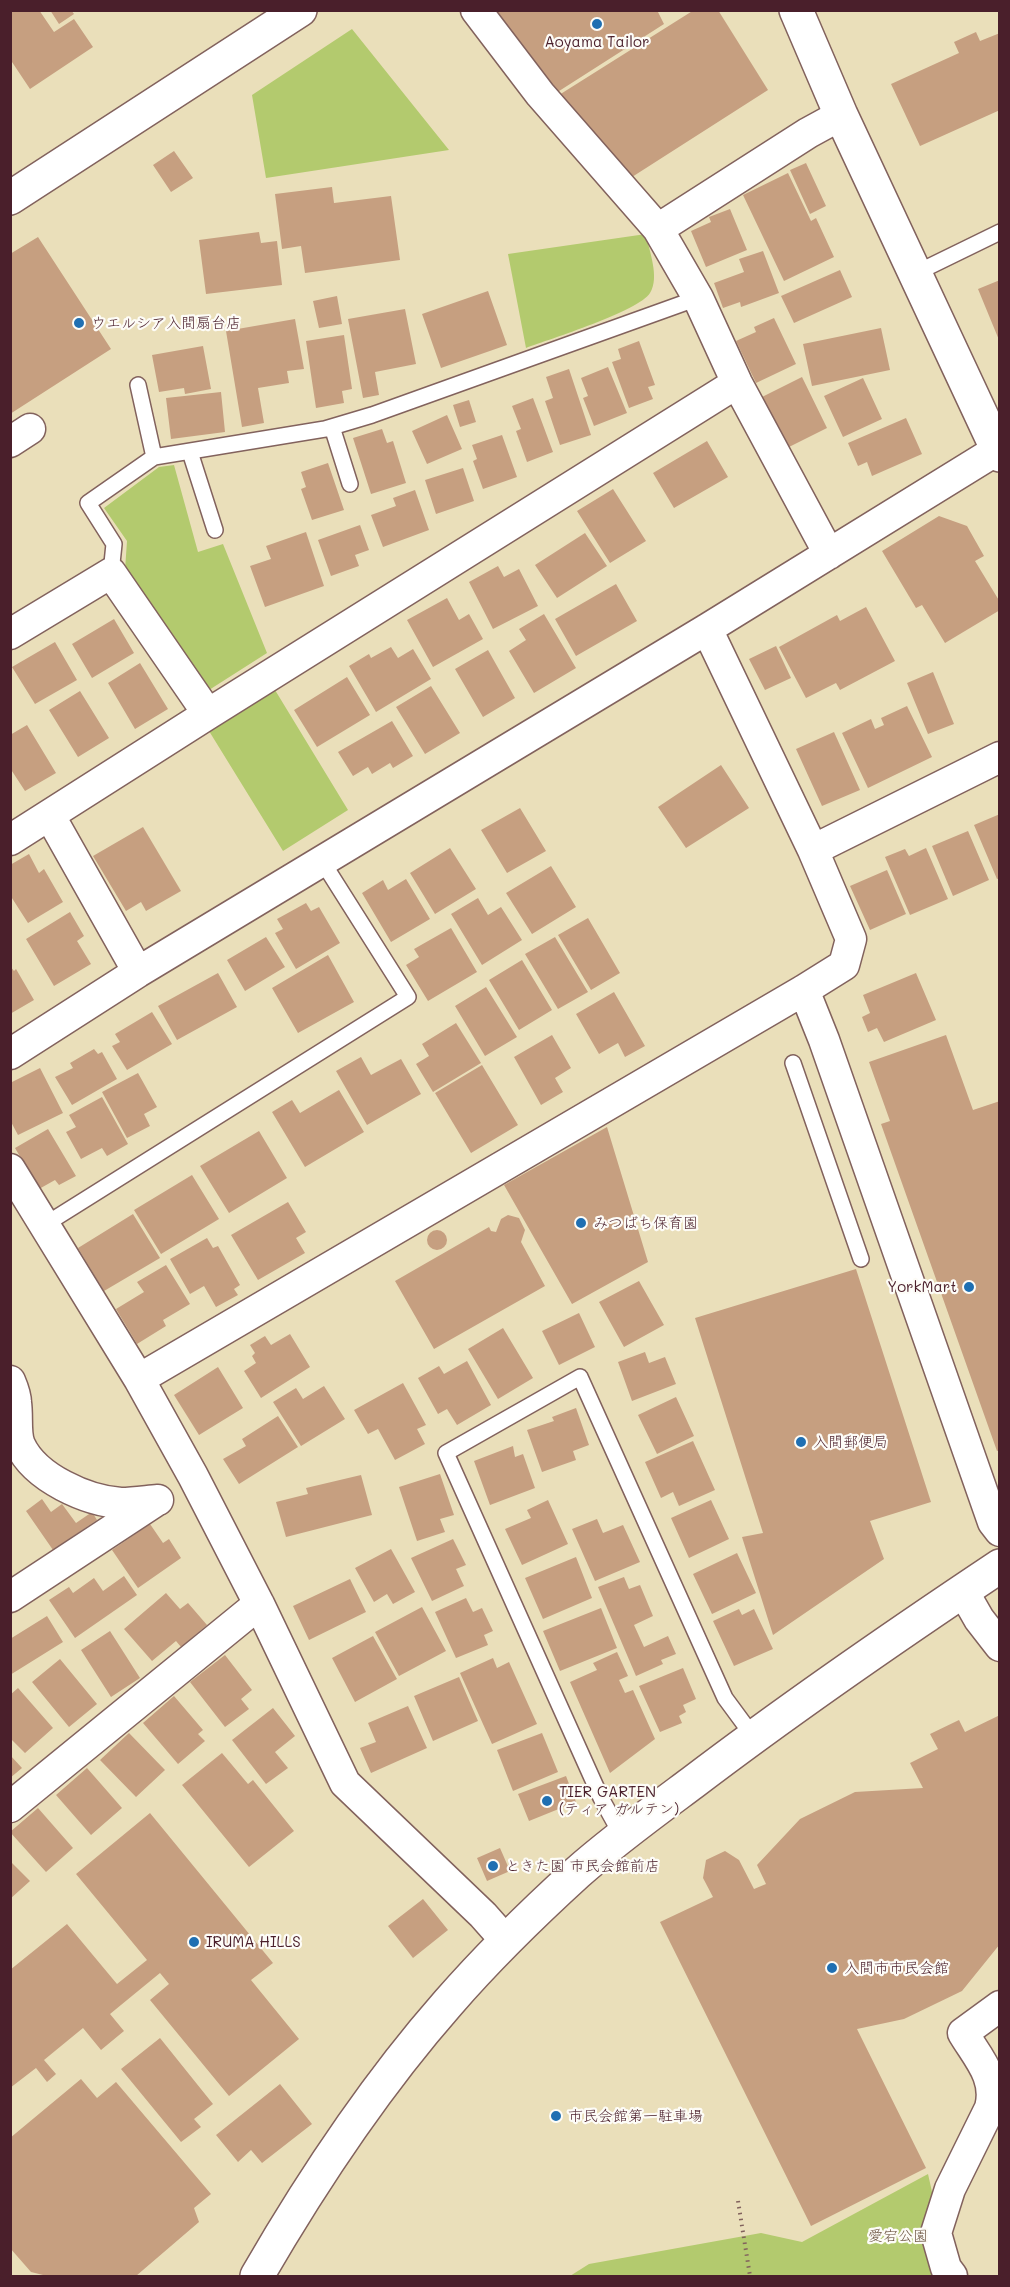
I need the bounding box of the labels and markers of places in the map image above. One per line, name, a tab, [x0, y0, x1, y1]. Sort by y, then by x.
marker: Aoyama Tailor	[590, 17, 604, 31]
place label: Aoyama Tailor	[544, 33, 650, 51]
place label: ウエルシア入間扇台店	[91, 314, 241, 332]
marker: ウエルシア入間扇台店	[72, 316, 86, 330]
place label: みつばち保育園	[593, 1214, 698, 1232]
marker: みつばち保育園	[574, 1216, 588, 1230]
place label: YorkMart	[887, 1278, 957, 1296]
marker: YorkMart	[962, 1280, 976, 1294]
place label: 入間郵便局	[813, 1433, 888, 1451]
marker: 入間郵便局	[794, 1435, 808, 1449]
place label: TIER GARTEN (ティア ガルテン)	[559, 1783, 679, 1818]
marker: TIER GARTEN (ティア ガルテン)	[540, 1794, 554, 1808]
place label: ときた園 市民会館前店	[505, 1857, 660, 1875]
marker: ときた園 市民会館前店	[486, 1859, 500, 1873]
place label: IRUMA HILLS	[206, 1933, 301, 1951]
marker: IRUMA HILLS	[187, 1935, 201, 1949]
place label: 入間市市民会館	[844, 1959, 949, 1977]
marker: 入間市市民会館	[825, 1961, 839, 1975]
place label: 市民会館第一駐車場	[568, 2107, 703, 2125]
marker: 市民会館第一駐車場	[549, 2109, 563, 2123]

